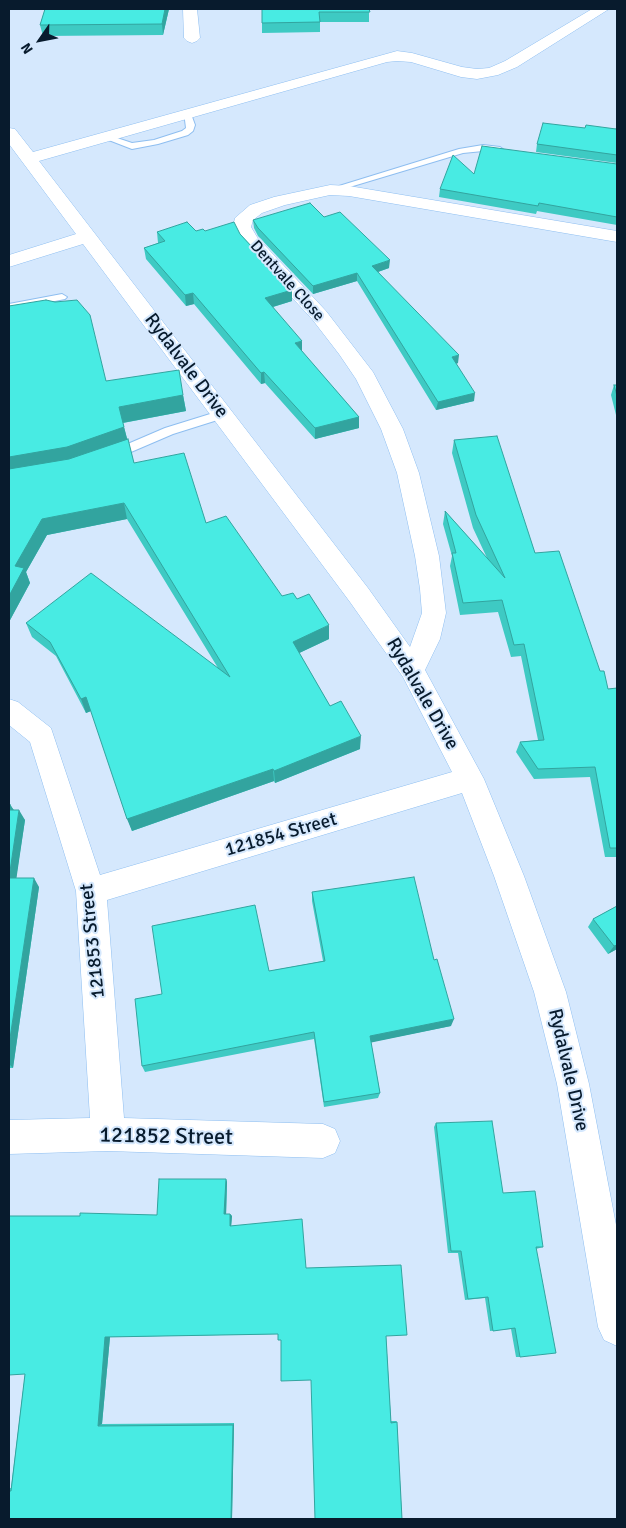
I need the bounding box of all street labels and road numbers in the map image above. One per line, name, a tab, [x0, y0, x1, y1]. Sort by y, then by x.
street label: Dentvale Close	[246, 237, 328, 325]
street label: Rydalvale Drive	[139, 309, 233, 423]
street label: Rydalvale Drive	[381, 634, 463, 754]
street label: 121854 Street	[222, 808, 340, 862]
street label: 121853 Street	[76, 883, 110, 999]
street label: Rydalvale Drive	[543, 1007, 593, 1133]
street label: 121852 Street	[99, 1123, 233, 1151]

